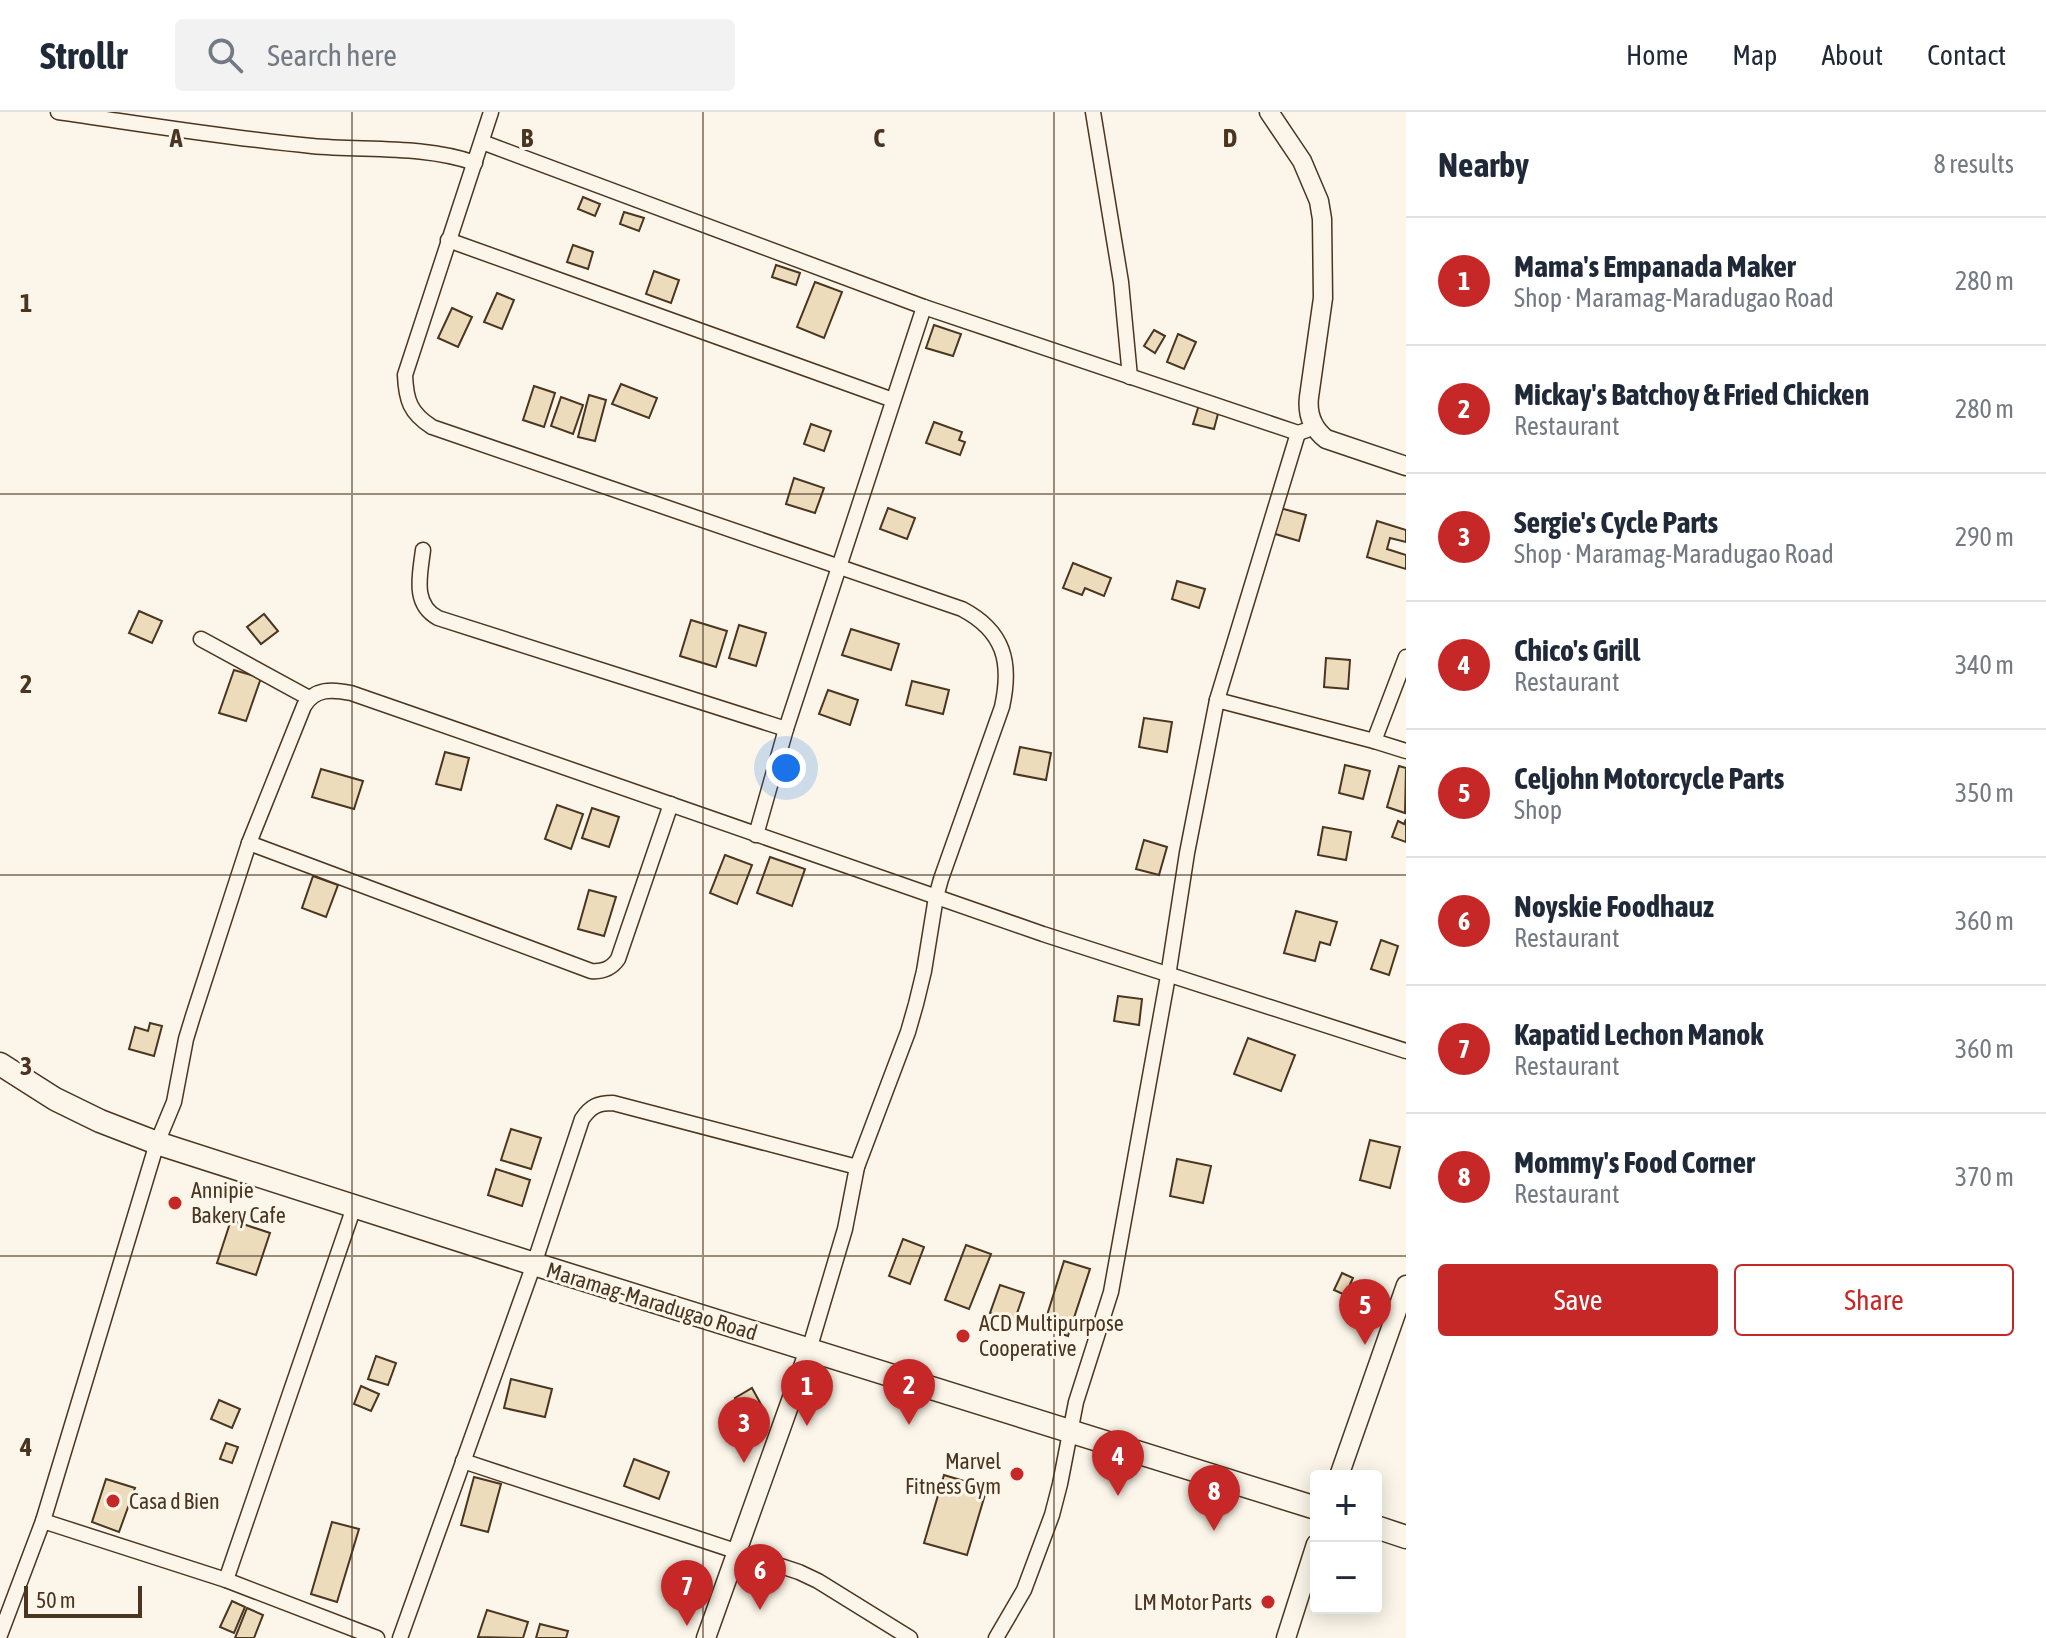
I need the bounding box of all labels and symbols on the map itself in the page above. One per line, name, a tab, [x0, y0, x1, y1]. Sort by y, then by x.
text: A	[169, 123, 183, 153]
text: B	[521, 123, 534, 153]
text: C	[873, 123, 885, 153]
text: D	[1223, 123, 1237, 153]
text: 1	[20, 288, 32, 318]
text: 2	[20, 669, 32, 699]
your location	[766, 748, 806, 788]
text: 3	[20, 1051, 32, 1081]
place label: Annipie Bakery Cafe	[191, 1177, 286, 1228]
marker: Annipie Bakery Cafe	[166, 1194, 184, 1212]
street label: Maramag-Maradugao Road	[543, 1257, 761, 1345]
pin: 5	[1339, 1279, 1391, 1345]
place label: ACD Multipurpose Cooperative	[979, 1310, 1124, 1361]
marker: ACD Multipurpose Cooperative	[954, 1327, 972, 1345]
pin: 2	[883, 1359, 935, 1425]
pin: 1	[781, 1360, 833, 1426]
pin: 3	[718, 1397, 770, 1463]
pin: 4	[1092, 1430, 1144, 1496]
text: 4	[19, 1432, 32, 1462]
place label: Marvel Fitness Gym	[905, 1448, 1001, 1499]
marker: Marvel Fitness Gym	[1008, 1465, 1026, 1483]
pin: 8	[1188, 1465, 1240, 1531]
place label: Casa d Bien	[129, 1488, 220, 1514]
marker: Casa d Bien	[104, 1492, 122, 1510]
pin: 6	[734, 1544, 786, 1610]
pin: 7	[661, 1560, 713, 1626]
scale bar	[24, 1582, 142, 1618]
place label: LM Motor Parts	[1134, 1589, 1252, 1615]
marker: LM Motor Parts	[1259, 1593, 1277, 1611]

